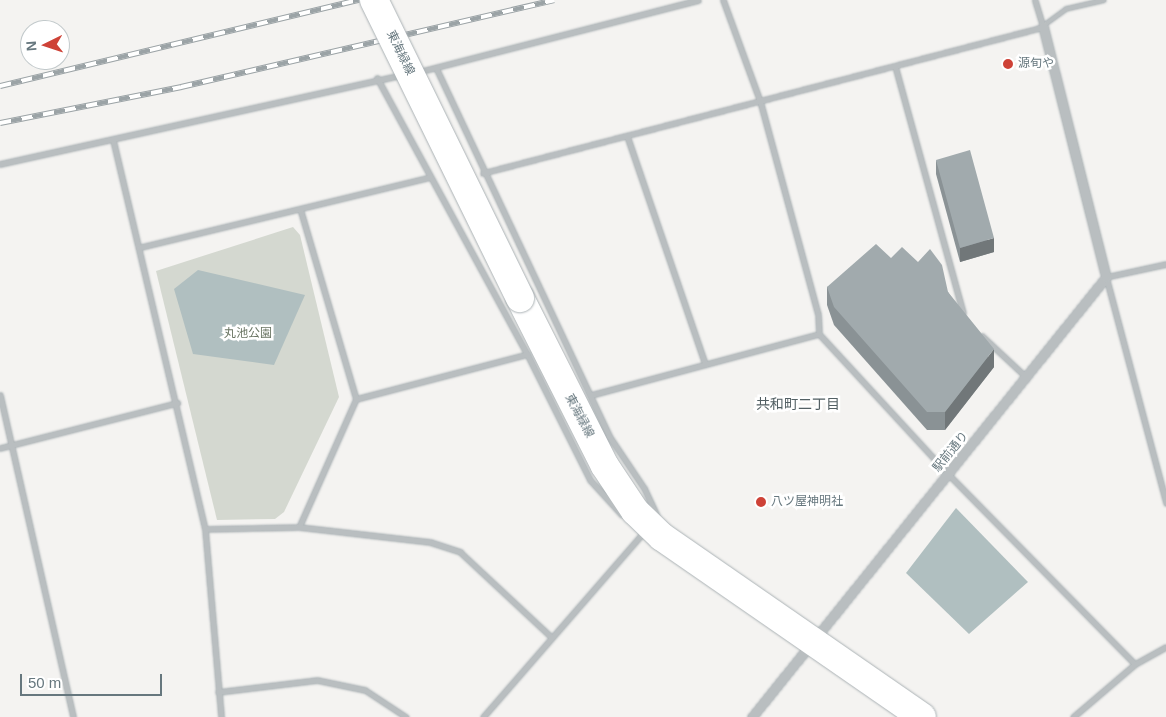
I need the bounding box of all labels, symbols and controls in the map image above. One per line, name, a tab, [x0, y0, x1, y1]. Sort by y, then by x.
north arrow	[20, 20, 70, 70]
street label: 東海緑線	[383, 28, 417, 78]
text: N	[23, 40, 39, 52]
place label: 源旬や	[1018, 57, 1054, 71]
marker: 源旬や	[1002, 58, 1014, 70]
park label: 丸池公園	[224, 327, 272, 341]
street label: 東海緑線	[561, 391, 597, 441]
district label: 共和町二丁目	[756, 396, 840, 412]
street label: 駅前通り	[930, 429, 972, 475]
place label: 八ツ屋神明社	[771, 495, 843, 509]
marker: 八ツ屋神明社	[755, 496, 767, 508]
scale bar	[22, 664, 165, 696]
text: 50 m	[28, 674, 61, 691]

